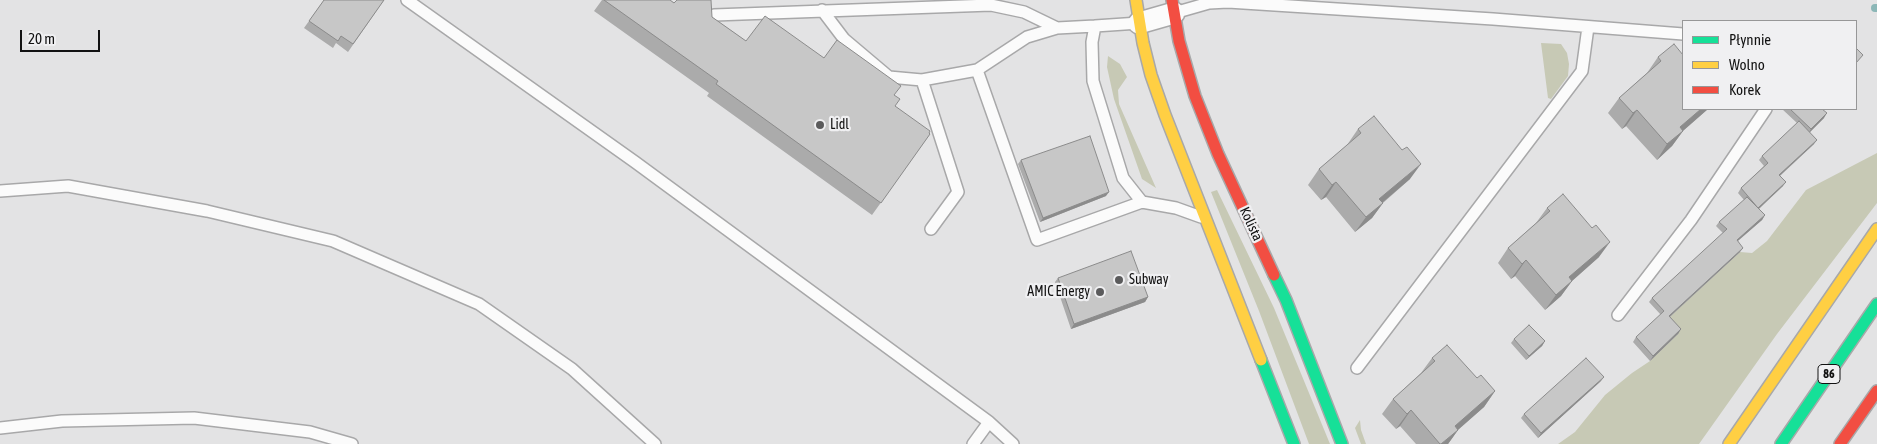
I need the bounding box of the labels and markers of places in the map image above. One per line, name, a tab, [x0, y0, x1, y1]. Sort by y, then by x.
place label: Lidl	[830, 117, 849, 133]
marker: Lidl	[814, 119, 826, 131]
place label: Subway	[1129, 272, 1169, 288]
marker: Subway	[1113, 274, 1125, 286]
place label: AMIC Energy	[1027, 284, 1090, 300]
marker: AMIC Energy	[1094, 286, 1106, 298]

